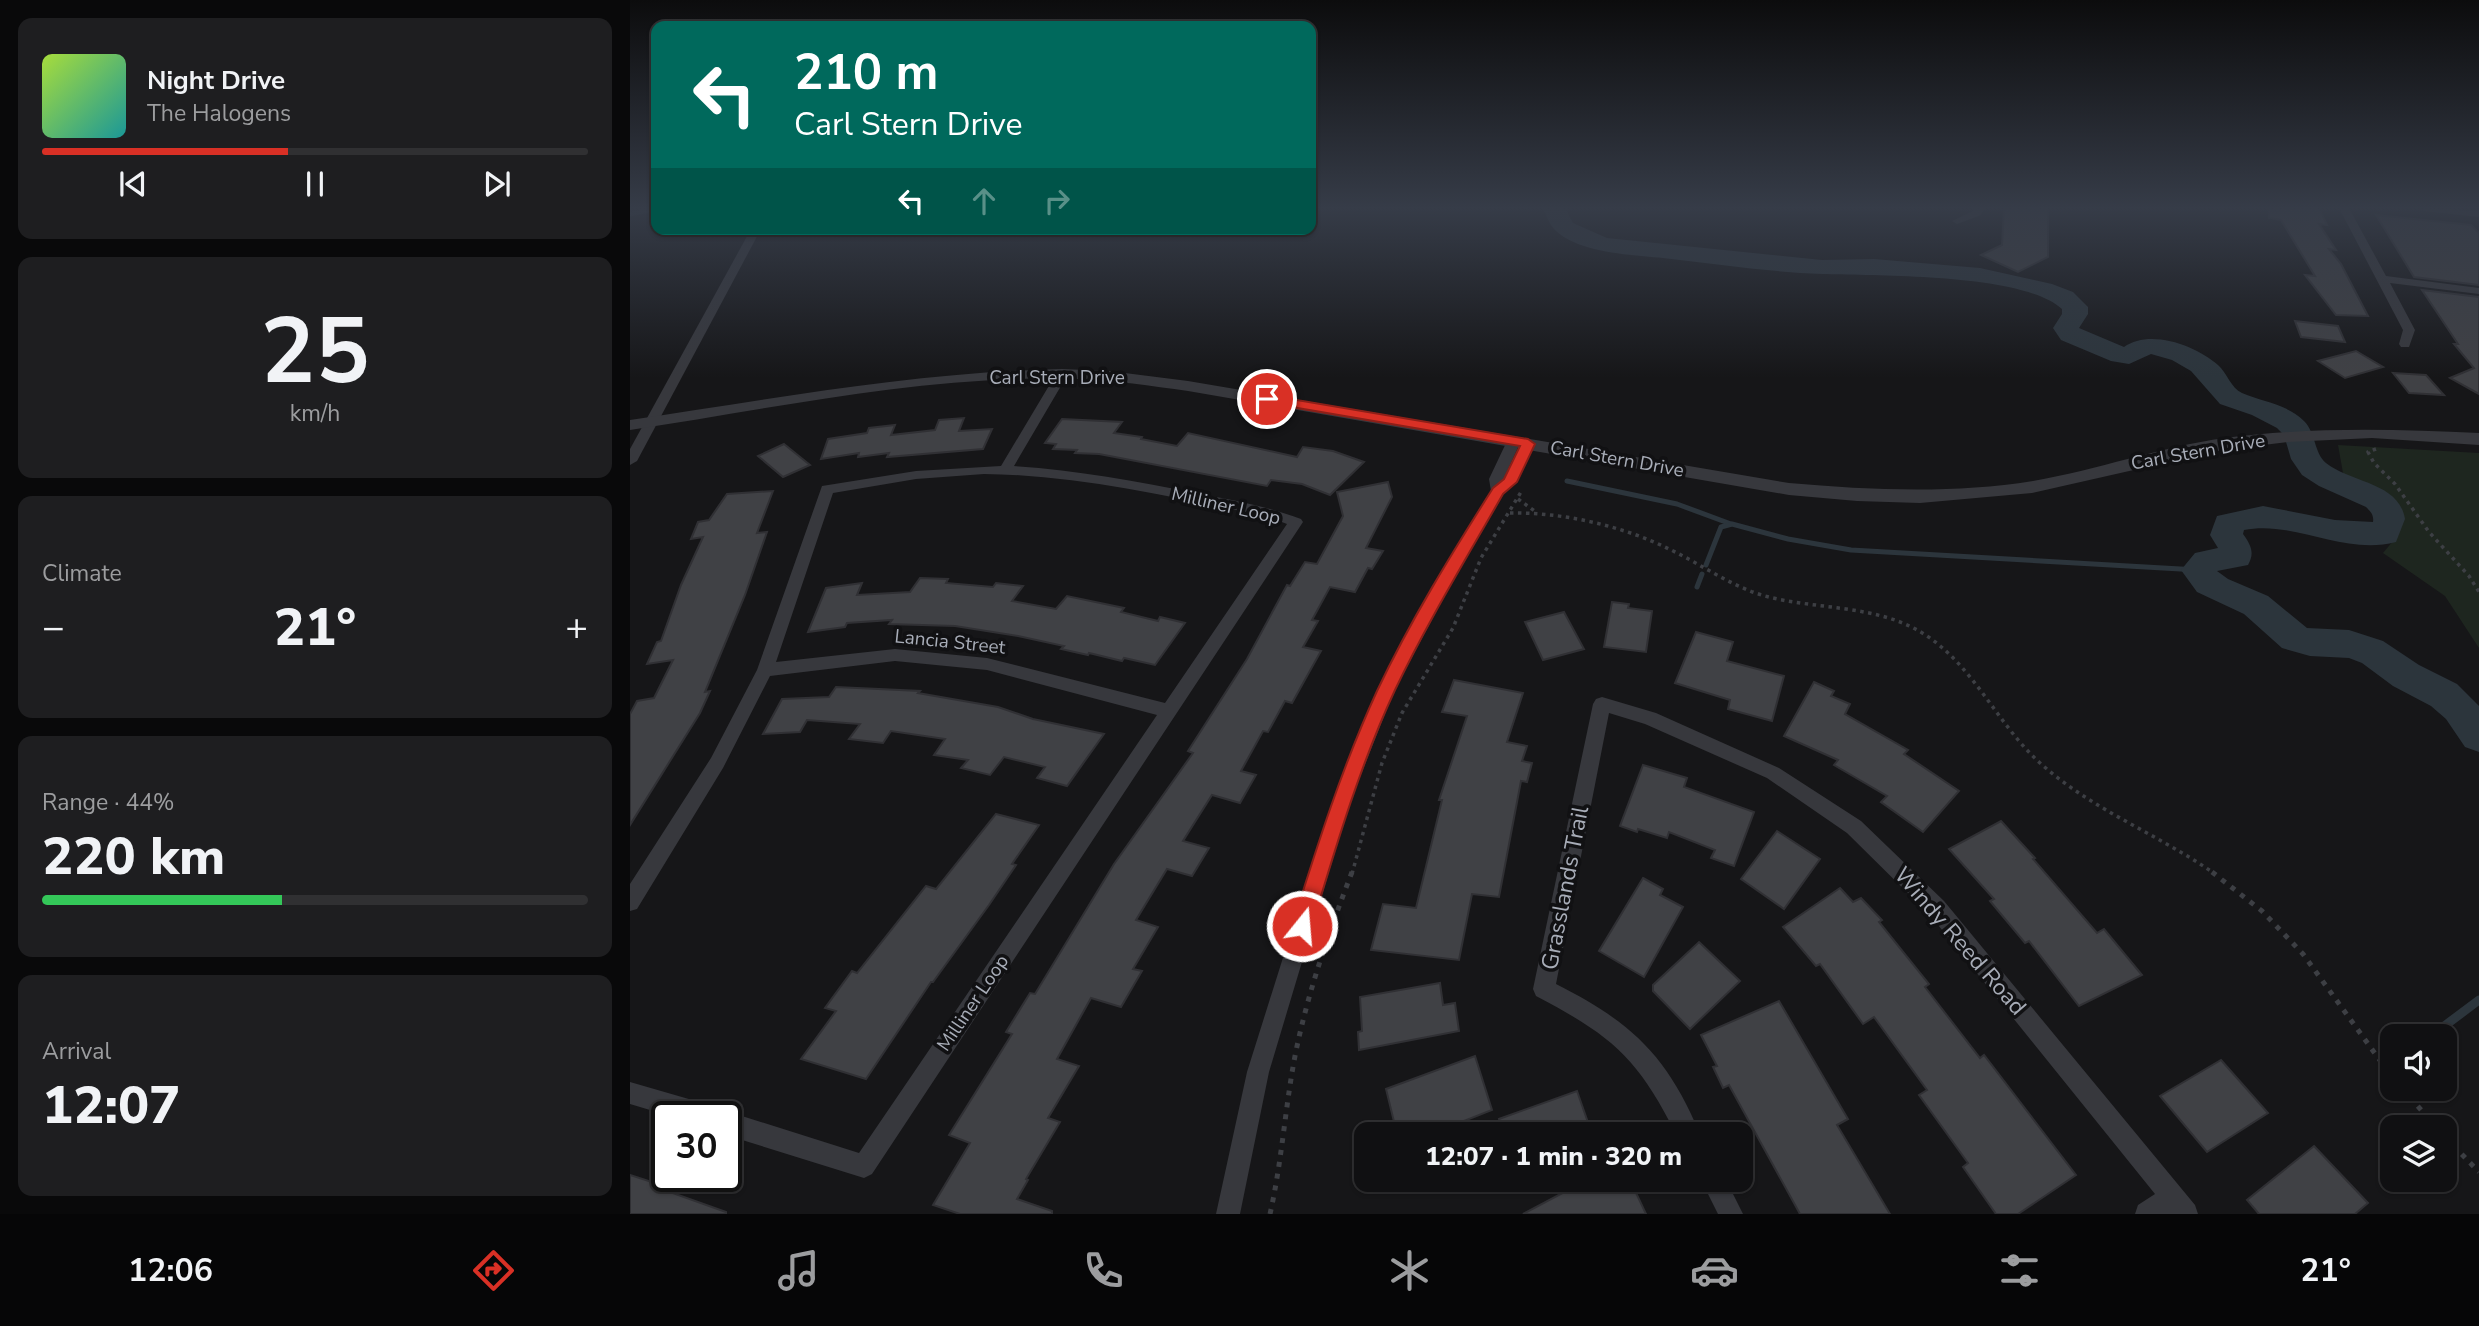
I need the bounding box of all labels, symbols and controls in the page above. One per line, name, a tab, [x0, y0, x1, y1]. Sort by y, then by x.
text: 210 m	[794, 39, 938, 106]
icon: left	[679, 49, 770, 140]
text: Night Drive	[147, 63, 285, 98]
text: The Halogens	[147, 98, 291, 129]
text: Carl Stern Drive	[794, 103, 1023, 146]
icon: previous	[114, 165, 152, 203]
icon: pause	[296, 165, 334, 203]
icon: next	[478, 165, 516, 203]
icon: left	[892, 182, 930, 220]
icon: ahead	[965, 182, 1003, 220]
icon: right	[1038, 182, 1076, 220]
text: 25	[260, 290, 370, 414]
street label: Carl Stern Drive	[989, 365, 1125, 391]
pin	[1237, 369, 1297, 429]
icon: arrive	[1248, 380, 1286, 418]
text: km/h	[290, 398, 340, 429]
street label: Carl Stern Drive	[2129, 427, 2267, 477]
street label: Carl Stern Drive	[1548, 434, 1686, 484]
street label: Milliner Loop	[1169, 481, 1283, 531]
text: Climate	[42, 558, 122, 589]
text: 21°	[274, 592, 356, 663]
text: −	[42, 602, 65, 653]
text: +	[565, 602, 588, 653]
street label: Lancia Street	[893, 623, 1007, 661]
text: Range · 44%	[42, 787, 174, 818]
street label: Grasslands Trail	[1534, 803, 1596, 972]
text: 220 km	[42, 821, 225, 892]
street label: Windy Reed Road	[1887, 860, 2033, 1022]
position arrow	[1265, 889, 1339, 963]
street label: Milliner Loop	[931, 950, 1015, 1056]
map controls	[2380, 1024, 2457, 1192]
button: sound	[2380, 1024, 2457, 1101]
text: Arrival	[42, 1036, 111, 1067]
text: 12:07	[42, 1070, 180, 1141]
speed limit sign: 30	[651, 1101, 742, 1192]
button: layers	[2380, 1115, 2457, 1192]
text: 12:07 · 1 min · 320 m	[1425, 1139, 1682, 1174]
icon: directions	[469, 1246, 518, 1295]
icon: music	[774, 1246, 823, 1295]
icon: phone	[1079, 1246, 1128, 1295]
icon: climate	[1385, 1246, 1434, 1295]
icon: car	[1690, 1246, 1739, 1295]
icon: filters	[1995, 1246, 2044, 1295]
text: 12:06	[128, 1249, 213, 1292]
text: 21°	[2300, 1249, 2351, 1292]

